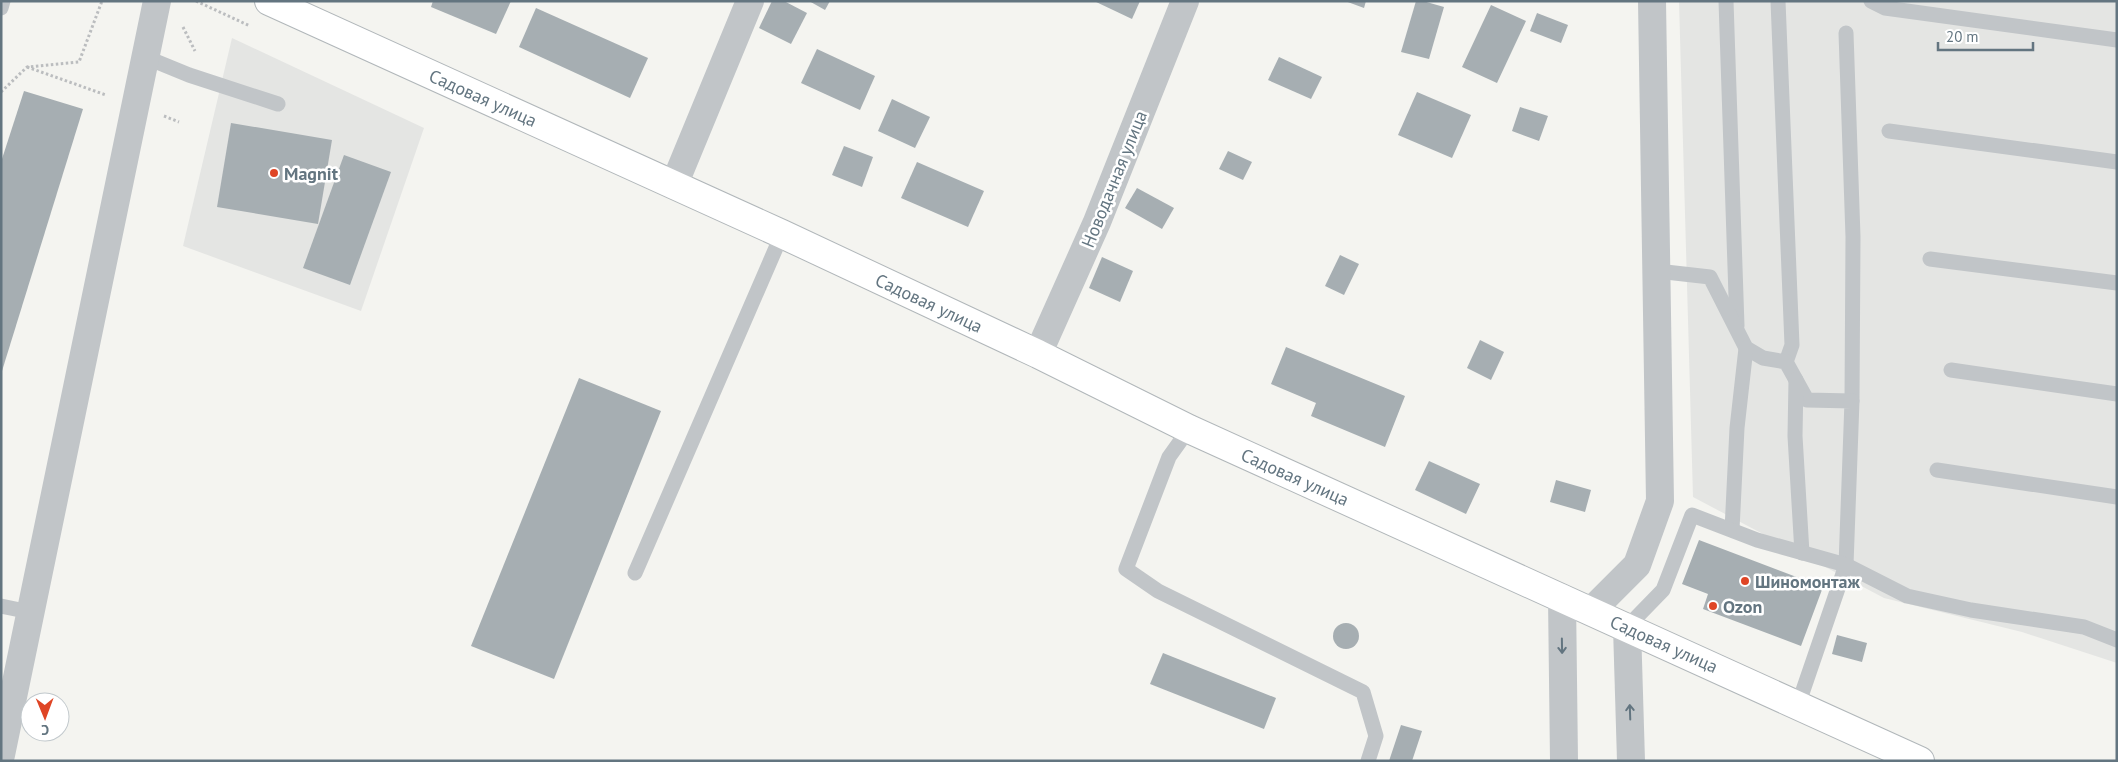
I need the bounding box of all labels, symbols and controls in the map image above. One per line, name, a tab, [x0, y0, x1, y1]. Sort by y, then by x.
scale bar	[1938, 20, 2033, 52]
text: 20 m	[1946, 27, 1979, 46]
street label: Садовая улица	[425, 64, 541, 132]
street label: Новодачная улица	[1076, 107, 1152, 251]
place label: Magnit	[284, 162, 339, 185]
marker: Magnit	[268, 167, 280, 179]
street label: Садовая улица	[872, 268, 986, 338]
street label: Садовая улица	[1237, 443, 1353, 511]
place label: Шиномонтаж	[1755, 570, 1860, 593]
marker: Шиномонтаж	[1739, 575, 1751, 587]
place label: Ozon	[1723, 595, 1762, 618]
marker: Ozon	[1707, 600, 1719, 612]
street label: Садовая улица	[1606, 610, 1722, 678]
one-way arrow	[1558, 638, 1567, 654]
north arrow	[20, 692, 70, 742]
one-way arrow	[1625, 704, 1635, 720]
text: С	[41, 721, 49, 739]

